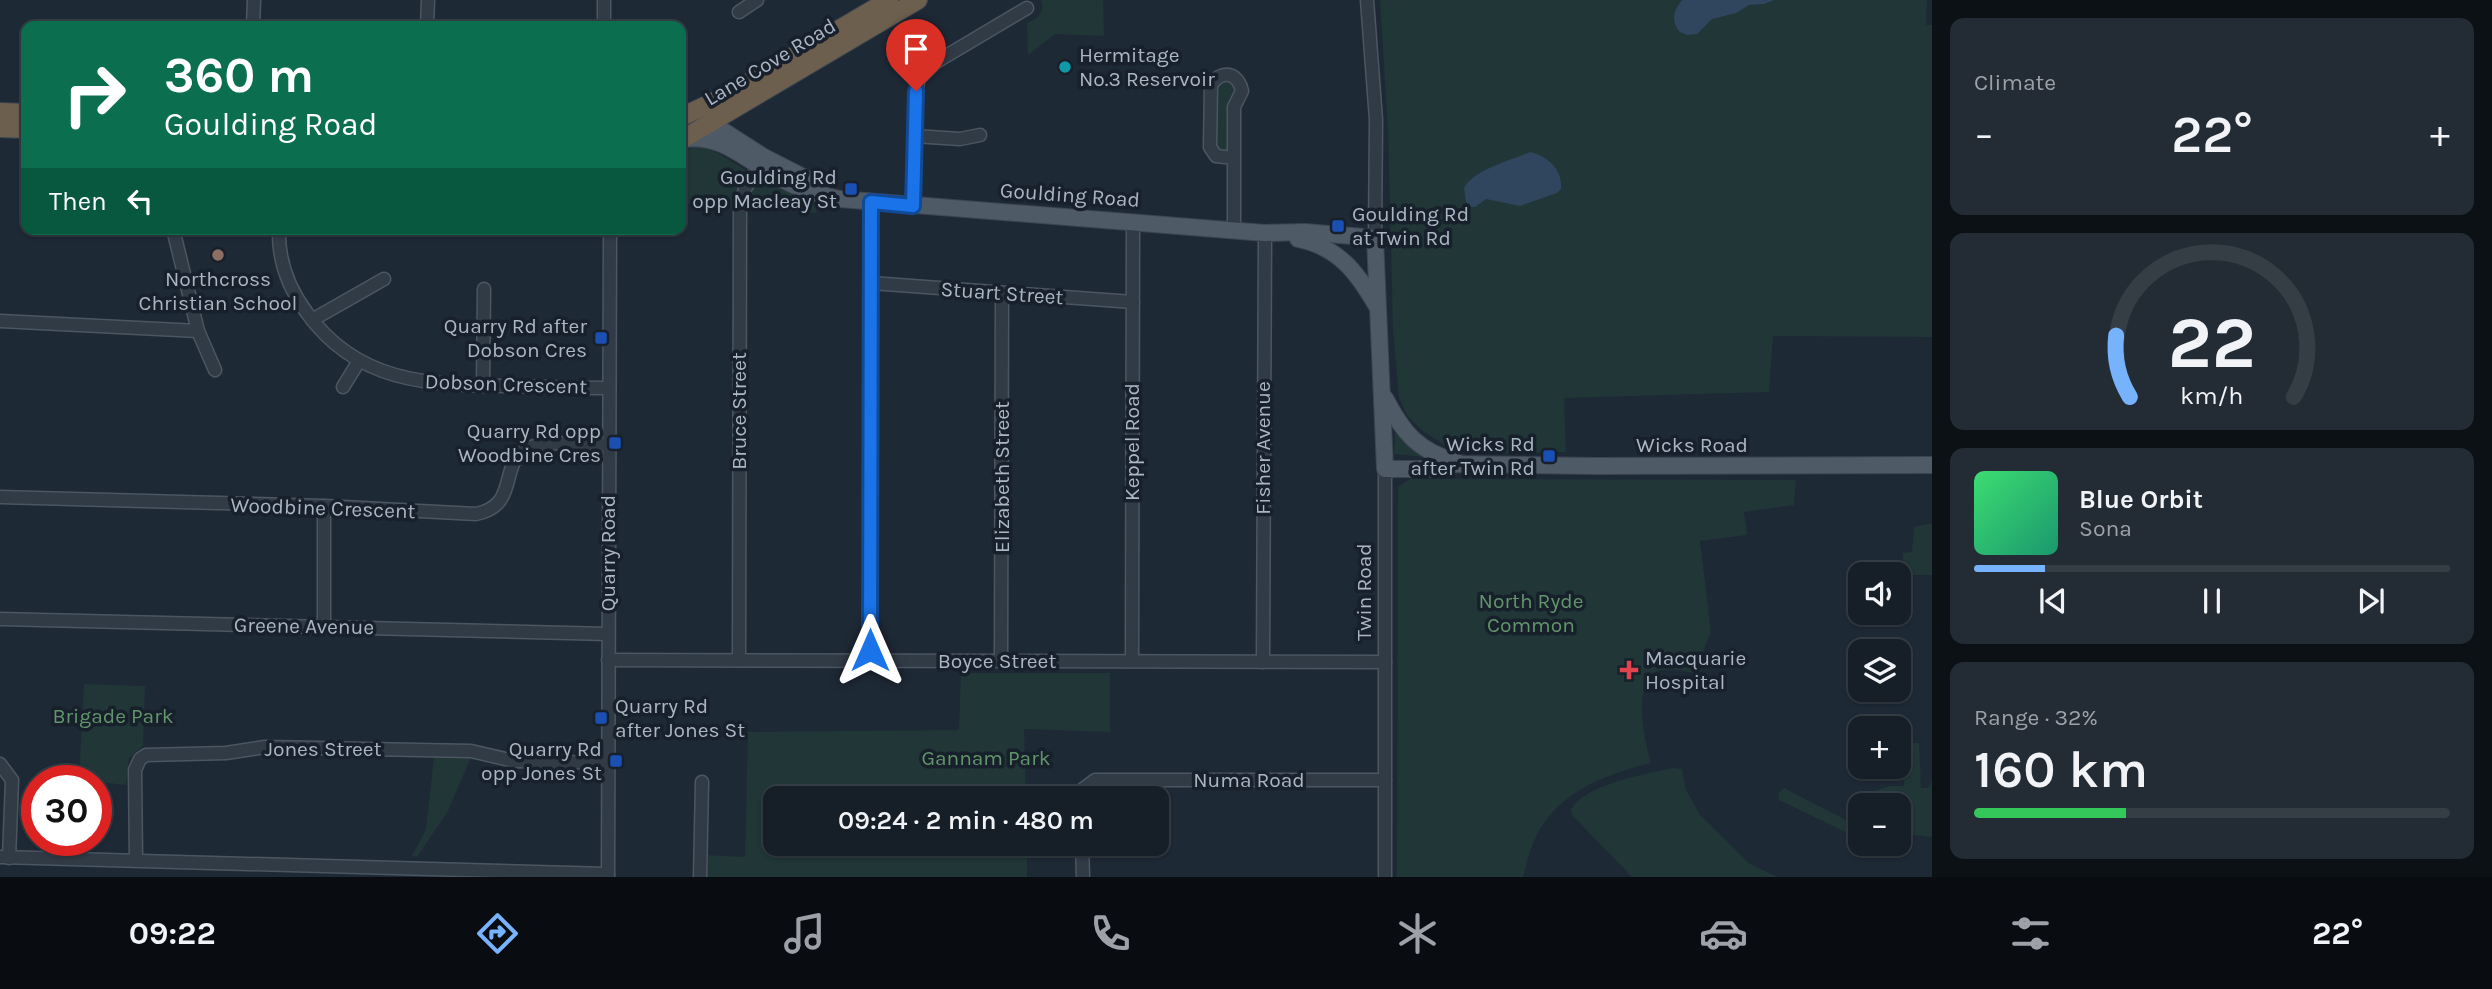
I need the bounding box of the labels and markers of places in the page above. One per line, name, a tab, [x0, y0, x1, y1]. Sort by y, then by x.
pin	[886, 19, 946, 91]
place label: Hermitage No.3 Reservoir	[1079, 43, 1215, 91]
marker: Hermitage No.3 Reservoir	[1057, 59, 1073, 75]
place label: Goulding Rd opp Macleay St	[692, 165, 837, 213]
marker: Goulding Rd opp Macleay St	[843, 181, 859, 197]
place label: Goulding Rd at Twin Rd	[1352, 202, 1469, 250]
marker: Goulding Rd at Twin Rd	[1330, 218, 1346, 234]
marker: Northcross Christian School	[210, 247, 226, 263]
place label: Northcross Christian School	[139, 267, 297, 315]
place label: Quarry Rd after Dobson Cres	[444, 314, 587, 362]
marker: Quarry Rd after Dobson Cres	[593, 330, 609, 346]
place label: Quarry Rd opp Woodbine Cres	[458, 419, 601, 467]
place label: Wicks Rd after Twin Rd	[1411, 432, 1535, 480]
marker: Quarry Rd opp Woodbine Cres	[607, 435, 623, 451]
marker: Wicks Rd after Twin Rd	[1541, 448, 1557, 464]
place label: Macquarie Hospital	[1645, 646, 1746, 694]
marker: Macquarie Hospital	[1619, 660, 1639, 680]
place label: Quarry Rd after Jones St	[615, 694, 745, 742]
marker: Quarry Rd after Jones St	[593, 710, 609, 726]
place label: Quarry Rd opp Jones St	[481, 737, 602, 785]
marker: Quarry Rd opp Jones St	[608, 753, 624, 769]

